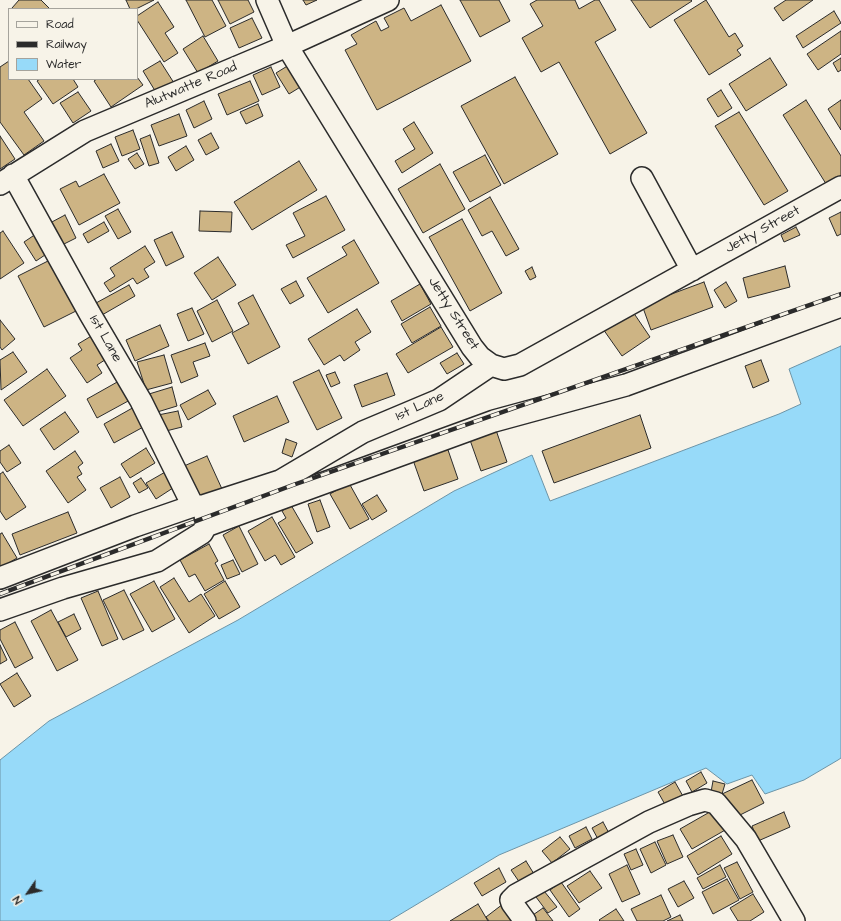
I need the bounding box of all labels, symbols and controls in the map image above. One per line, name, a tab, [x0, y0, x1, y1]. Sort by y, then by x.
legend	[8, 8, 138, 80]
text: Road	[46, 16, 74, 33]
text: Railway	[46, 36, 87, 53]
text: Water	[46, 56, 81, 73]
street label: Alutwatte Road	[142, 59, 240, 113]
street label: Jetty Street	[723, 203, 803, 257]
street label: Jetty Street	[424, 274, 482, 354]
street label: 1st Lane	[85, 313, 125, 365]
street label: 1st Lane	[393, 389, 447, 425]
north arrow	[8, 873, 48, 913]
text: N	[9, 893, 26, 907]

